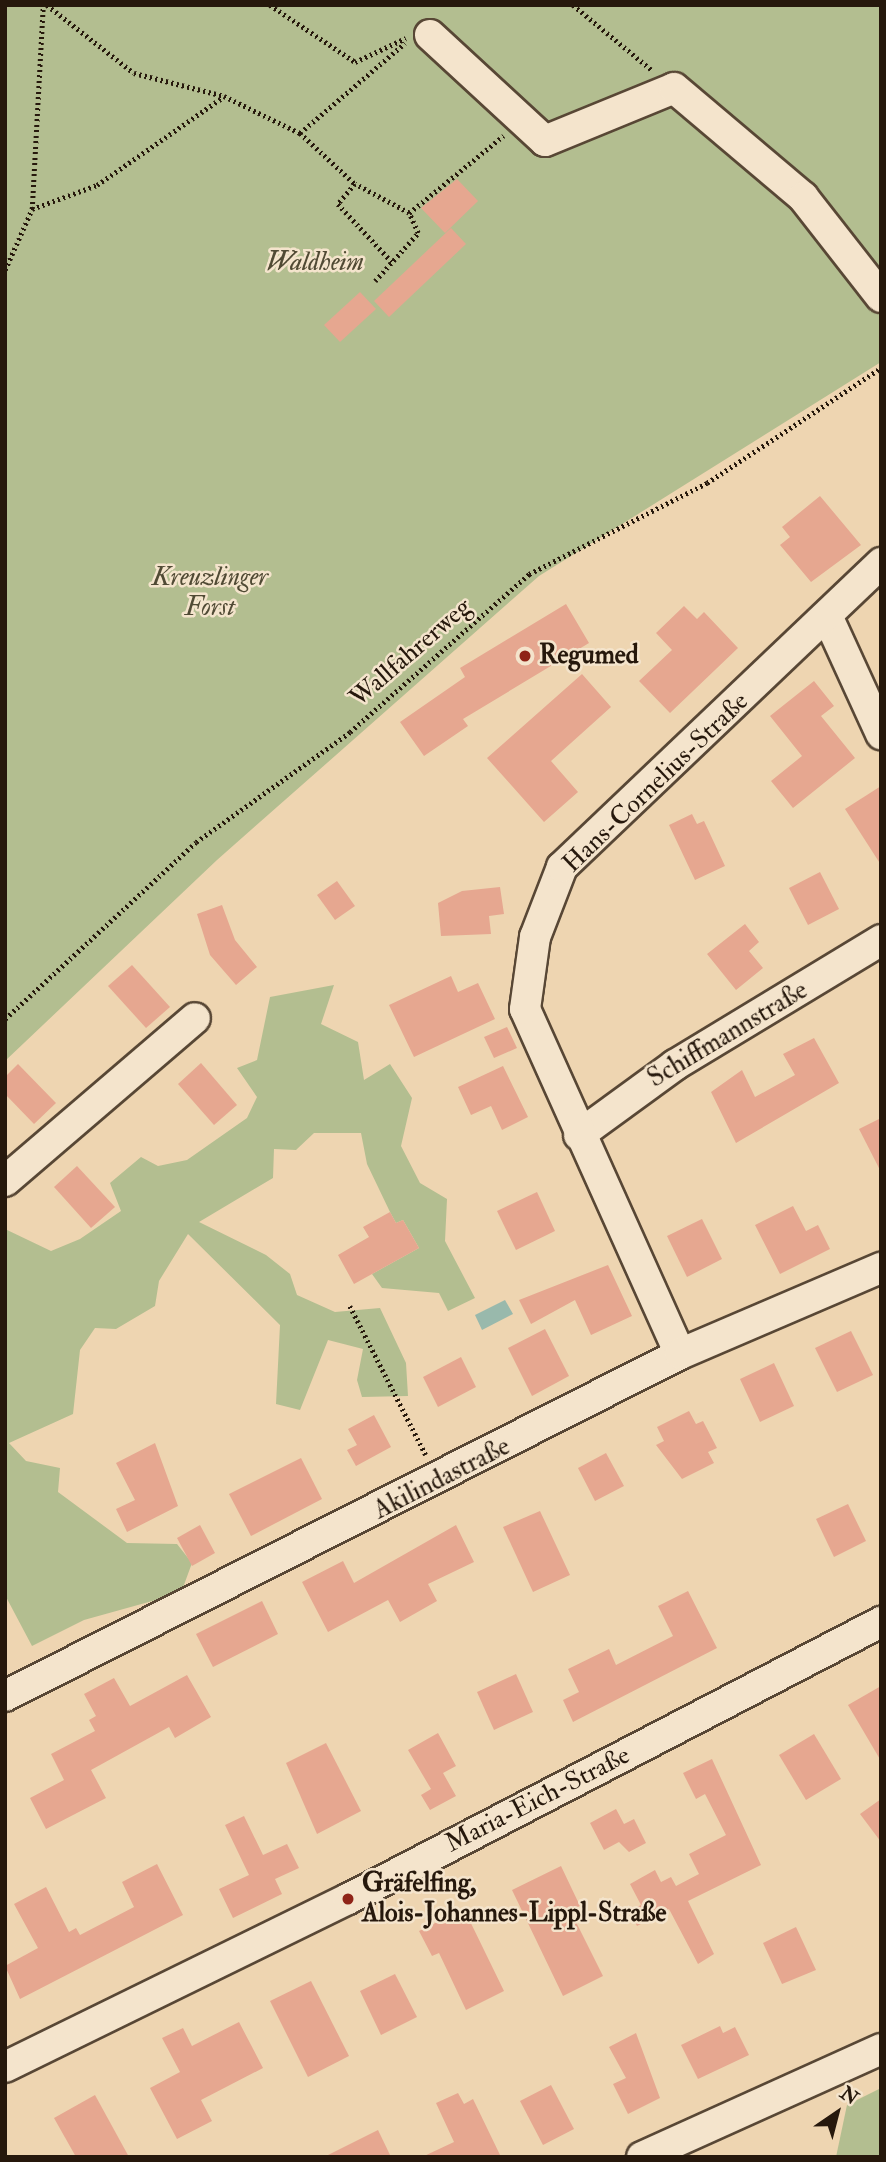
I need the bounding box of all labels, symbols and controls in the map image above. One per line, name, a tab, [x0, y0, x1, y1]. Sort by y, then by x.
park label: Waldheim	[266, 247, 364, 279]
park label: Kreuzlinger Forst	[152, 562, 268, 624]
street label: Wallfahrerweg	[344, 592, 478, 714]
place label: Regumed	[539, 640, 639, 672]
marker: Regumed	[517, 648, 533, 664]
street label: Hans-Cornelius-Straße	[557, 686, 755, 880]
street label: Schiffmannstraße	[643, 975, 813, 1095]
street label: Akilindastraße	[369, 1431, 515, 1527]
street label: Maria-Eich-Straße	[441, 1740, 635, 1860]
place label: Gräfelfing, Alois-Johannes-Lippl-Straße	[362, 1868, 666, 1930]
marker: Gräfelfing, Alois-Johannes-Lippl-Straße	[340, 1891, 356, 1907]
north arrow	[802, 2078, 872, 2148]
text: N	[835, 2081, 863, 2111]

